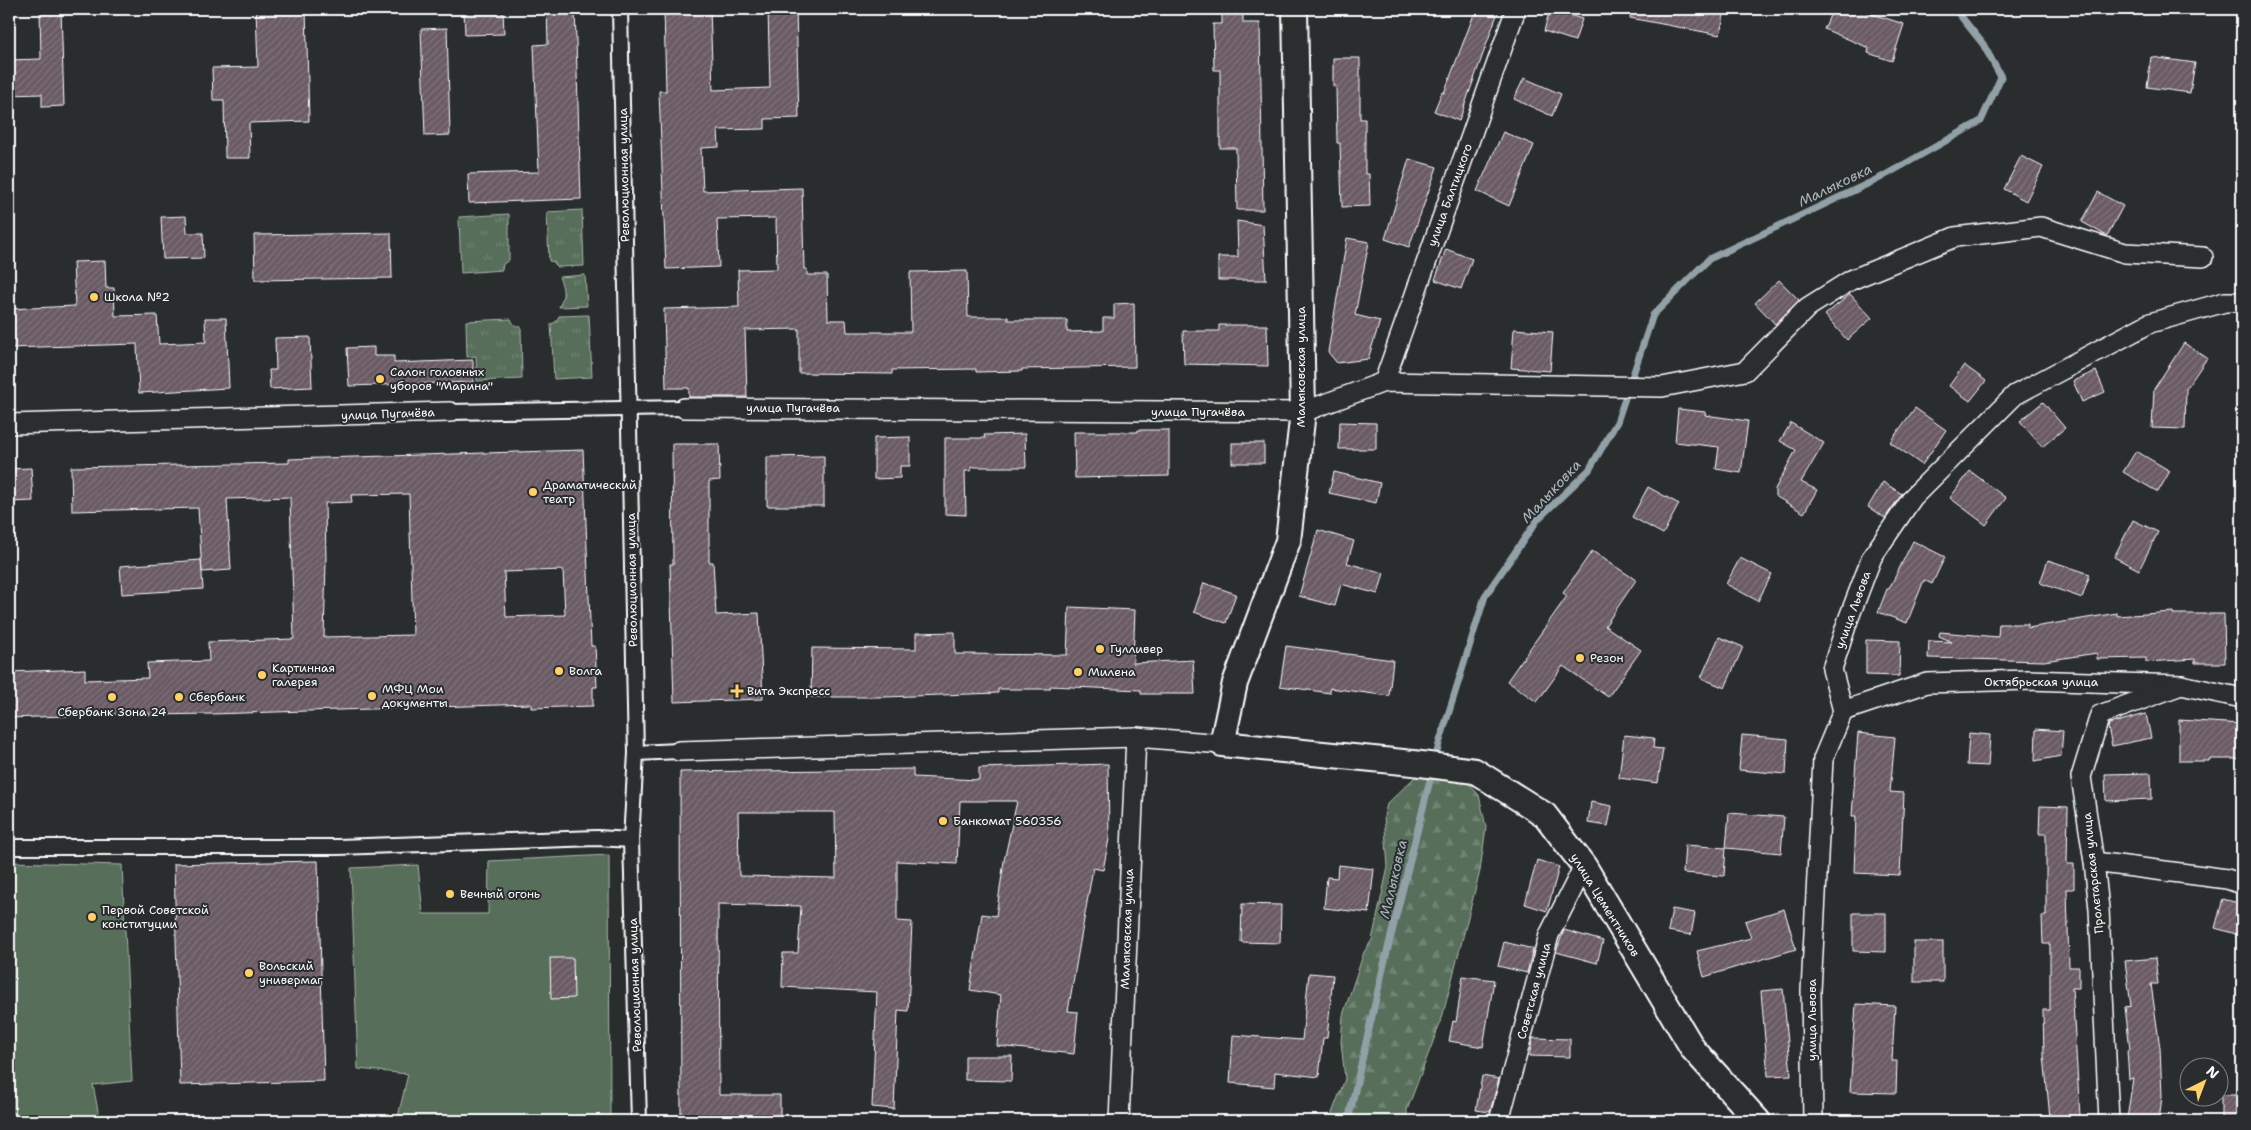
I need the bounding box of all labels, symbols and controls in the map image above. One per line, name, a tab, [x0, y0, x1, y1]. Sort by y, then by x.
street label: Революционная улица	[615, 107, 633, 242]
street label: улица Балтицкого	[1424, 141, 1476, 249]
water label: Малыковка	[1795, 159, 1875, 211]
place label: Школа №2	[104, 289, 170, 305]
marker: Школа №2	[88, 291, 100, 303]
street label: Малыковская улица	[1293, 306, 1309, 427]
place label: Салон головных уборов "Марина"	[390, 364, 493, 394]
marker: Салон головных уборов "Марина"	[374, 373, 386, 385]
street label: улица Пугачёва	[746, 400, 840, 416]
street label: улица Пугачёва	[341, 404, 436, 424]
street label: улица Пугачёва	[1151, 404, 1245, 420]
water label: Малыковка	[1517, 456, 1585, 526]
place label: Драматический театр	[543, 477, 637, 507]
marker: Драматический театр	[527, 486, 539, 498]
street label: Революционная улица	[623, 512, 641, 647]
street label: улица Львова	[1831, 568, 1875, 651]
place label: Гулливер	[1110, 641, 1163, 657]
marker: Гулливер	[1094, 643, 1106, 655]
place label: Резон	[1590, 650, 1623, 666]
marker: Резон	[1574, 652, 1586, 664]
place label: Картинная галерея	[272, 660, 335, 690]
place label: Волга	[569, 663, 602, 679]
place label: Милена	[1088, 664, 1136, 680]
marker: Волга	[553, 665, 565, 677]
marker: Милена	[1072, 666, 1084, 678]
marker: Картинная галерея	[256, 669, 268, 681]
street label: Октябрьская улица	[1984, 674, 2099, 690]
place label: МФЦ Мои документы	[382, 681, 448, 711]
place label: Вита Экспресс	[747, 683, 830, 699]
marker: Вита Экспресс	[731, 685, 743, 697]
place label: Сбербанк	[189, 689, 246, 705]
marker: МФЦ Мои документы	[366, 690, 378, 702]
marker: Сбербанк Зона 24	[106, 691, 118, 703]
marker: Сбербанк	[173, 691, 185, 703]
place label: Сбербанк Зона 24	[57, 704, 167, 720]
street label: Пролетарская улица	[2079, 811, 2107, 934]
place label: Банкомат 560356	[953, 813, 1062, 829]
marker: Банкомат 560356	[937, 815, 949, 827]
water label: Малыковка	[1375, 838, 1411, 920]
street label: улица Цементников	[1567, 850, 1643, 960]
street label: Малыковская улица	[1117, 868, 1137, 990]
place label: Вечный огонь	[460, 886, 540, 902]
marker: Вечный огонь	[444, 888, 456, 900]
place label: Первой Советской конституции	[102, 902, 209, 932]
marker: Первой Советской конституции	[86, 911, 98, 923]
street label: Революционная улица	[625, 917, 645, 1052]
street label: Советская улица	[1513, 940, 1555, 1041]
place label: Вольский универмаг	[259, 958, 323, 988]
marker: Вольский универмаг	[243, 967, 255, 979]
street label: улица Львова	[1804, 979, 1820, 1061]
north arrow	[2178, 1058, 2228, 1108]
text: N	[2203, 1062, 2223, 1083]

